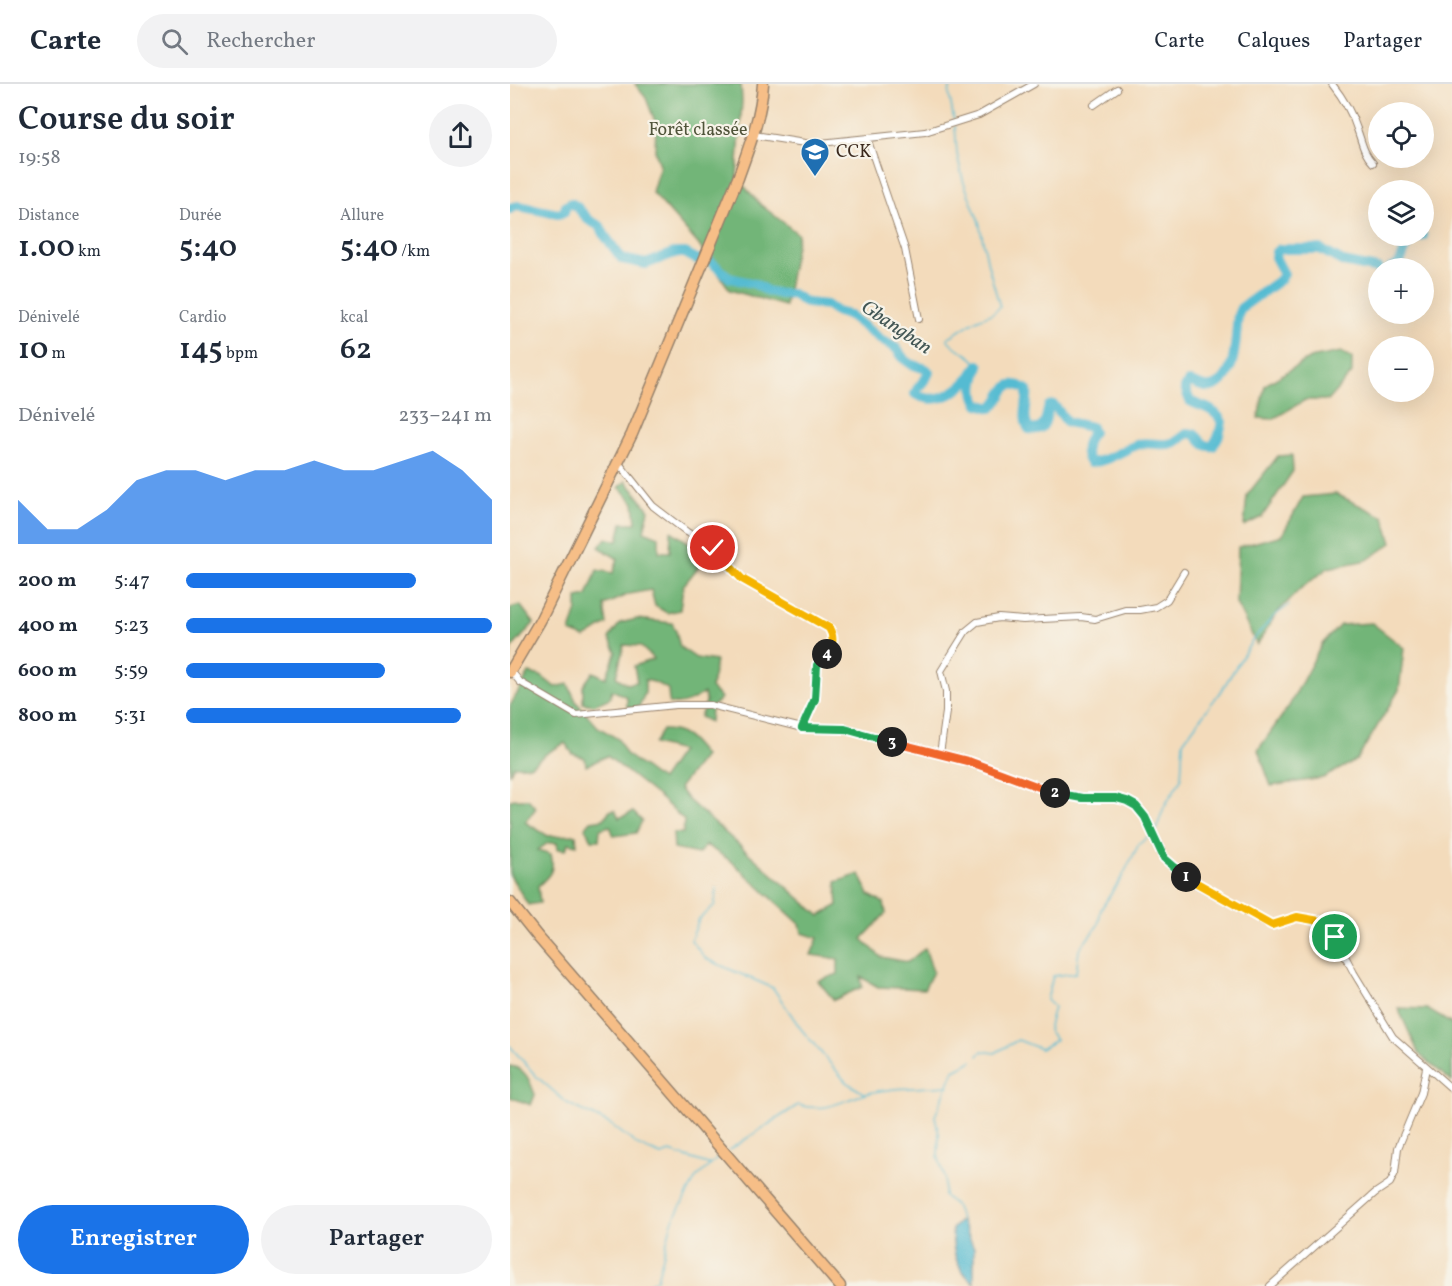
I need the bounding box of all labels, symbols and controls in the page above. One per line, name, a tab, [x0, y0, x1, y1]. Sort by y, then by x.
search box	[137, 14, 557, 68]
text: Carte	[30, 22, 101, 61]
icon: search	[158, 25, 191, 58]
text: Rechercher	[206, 26, 315, 57]
text: Carte	[1154, 27, 1205, 56]
text: Calques	[1238, 27, 1310, 56]
text: Partager	[1343, 27, 1422, 56]
text: Course du soir	[18, 98, 235, 144]
map controls	[1368, 102, 1434, 402]
button: locate	[1368, 102, 1434, 168]
button: share	[429, 104, 492, 167]
park label: Forêt classée	[648, 118, 748, 143]
school or university icon: CCK	[799, 136, 831, 178]
place label: CCK	[836, 140, 871, 165]
text: 19:58	[18, 144, 61, 172]
button: layers	[1368, 180, 1434, 246]
text: Distance	[18, 205, 79, 227]
text: Durée	[179, 205, 222, 227]
text: Allure	[340, 205, 384, 227]
text: 1.00	[18, 227, 75, 269]
text: 5:40	[179, 227, 237, 269]
text: 5:40	[340, 227, 398, 269]
text: km	[75, 241, 101, 263]
text: /km	[398, 241, 430, 263]
button: +	[1368, 258, 1434, 324]
water label: Gbangban	[855, 294, 937, 362]
text: Dénivelé	[18, 307, 80, 329]
text: Cardio	[179, 307, 226, 329]
text: kcal	[340, 307, 368, 329]
text: 10	[18, 329, 48, 371]
text: 145	[179, 329, 223, 371]
text: 62	[340, 329, 372, 371]
button: −	[1368, 336, 1434, 402]
text: m	[48, 343, 66, 365]
text: bpm	[223, 343, 258, 365]
text: Dénivelé	[18, 402, 95, 430]
text: 233–241 m	[399, 402, 492, 430]
pin	[687, 522, 738, 573]
icon: check	[696, 531, 729, 564]
text: 200 m	[18, 567, 76, 595]
text: 5:47	[114, 567, 150, 595]
text: 400 m	[18, 612, 78, 640]
text: 5:23	[114, 612, 149, 640]
pin: 4	[812, 639, 842, 669]
text: 4	[822, 643, 832, 665]
text: 600 m	[18, 657, 77, 685]
text: 5:59	[114, 657, 148, 685]
text: 800 m	[18, 702, 77, 730]
text: 5:31	[114, 702, 146, 730]
pin: 3	[877, 727, 907, 757]
text: 3	[888, 731, 896, 753]
pin: 2	[1040, 778, 1070, 808]
text: 2	[1051, 782, 1059, 804]
pin: 1	[1171, 862, 1201, 892]
text: 1	[1183, 866, 1189, 888]
pin	[1309, 911, 1360, 962]
icon: arrive	[1318, 920, 1351, 953]
button: Enregistrer	[18, 1205, 249, 1274]
button: Partager	[261, 1205, 492, 1274]

